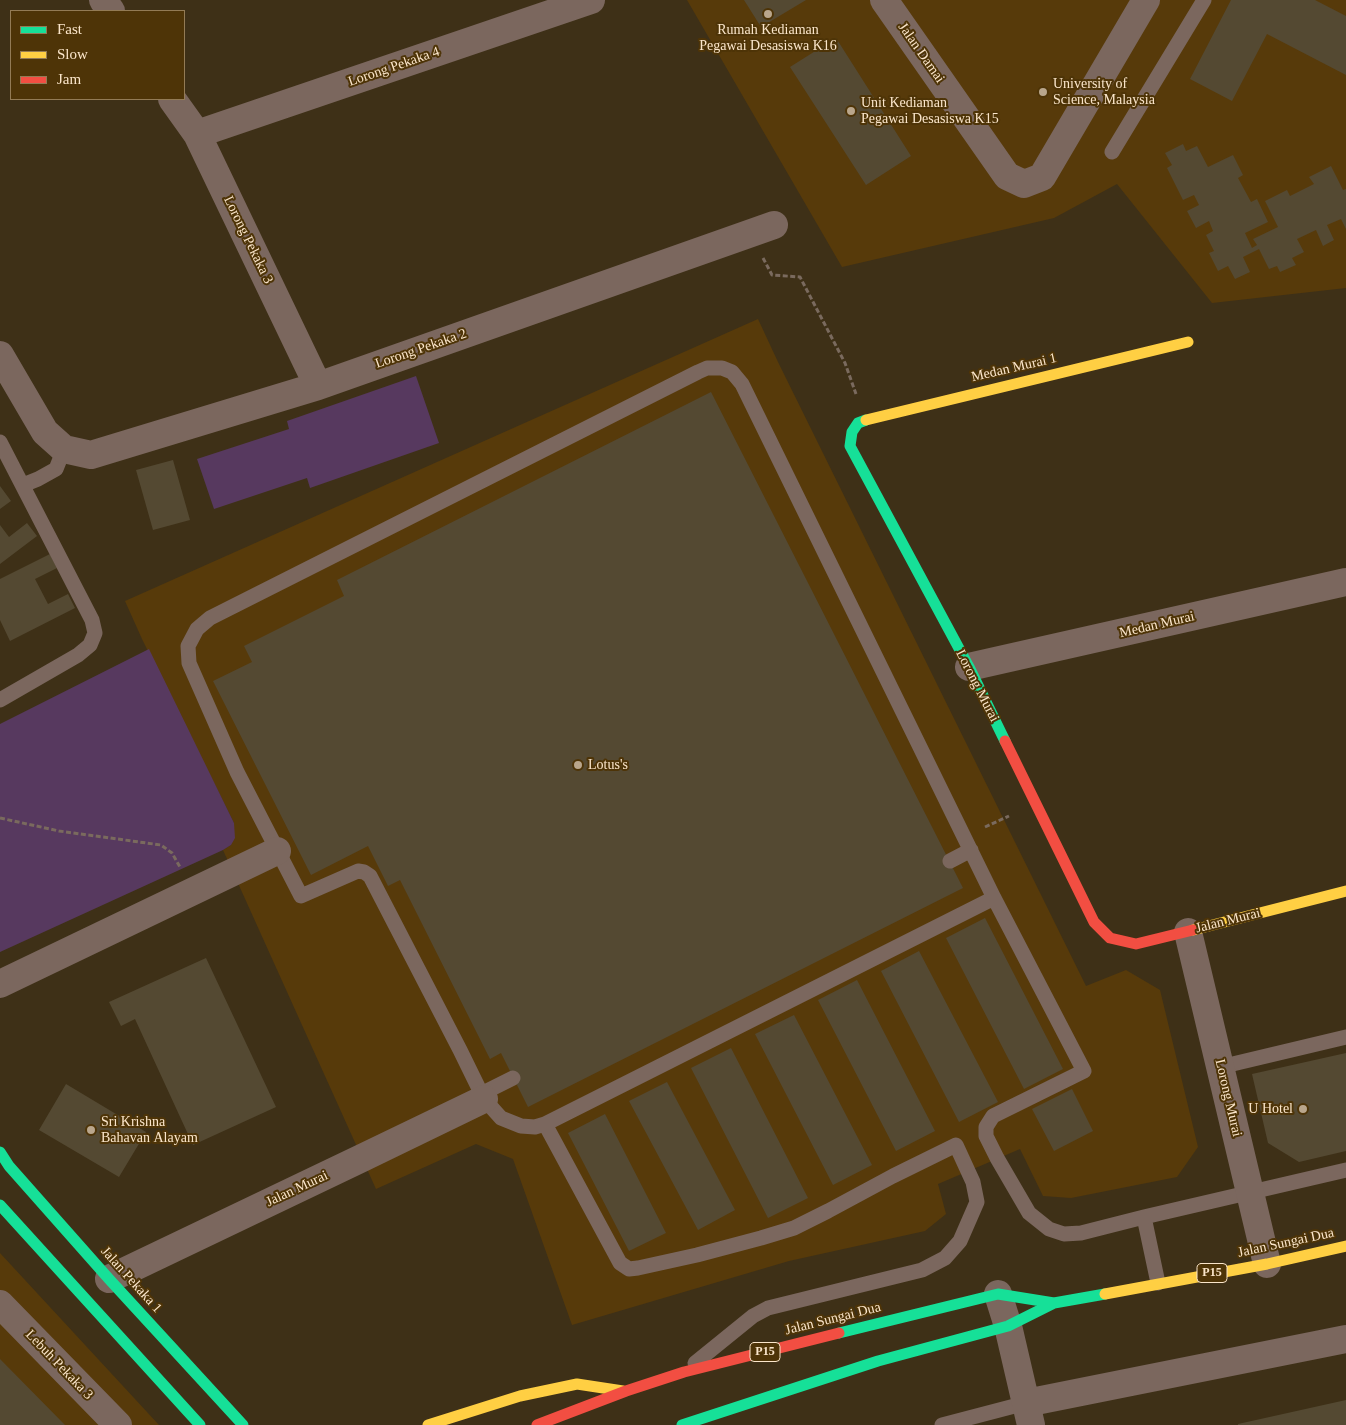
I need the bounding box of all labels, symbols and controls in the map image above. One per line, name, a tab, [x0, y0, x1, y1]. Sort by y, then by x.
marker: Rumah Kediaman Pegawai Desasiswa K16	[762, 8, 774, 20]
legend	[10, 10, 185, 100]
street label: Jalan Damai	[894, 20, 948, 86]
text: Fast	[57, 21, 82, 37]
place label: Rumah Kediaman Pegawai Desasiswa K16	[699, 22, 837, 54]
street label: Lorong Pekaka 4	[346, 43, 442, 91]
text: Slow	[57, 46, 88, 62]
text: Jam	[57, 71, 81, 87]
place label: University of Science, Malaysia	[1053, 76, 1155, 108]
marker: University of Science, Malaysia	[1037, 86, 1049, 98]
place label: Unit Kediaman Pegawai Desasiswa K15	[861, 95, 999, 128]
marker: Unit Kediaman Pegawai Desasiswa K15	[845, 105, 857, 117]
street label: Lorong Pekaka 3	[219, 193, 277, 287]
street label: Lorong Pekaka 2	[373, 325, 469, 373]
street label: Medan Murai 1	[970, 350, 1058, 386]
street label: Medan Murai	[1118, 608, 1196, 642]
street label: Lorong Murai	[952, 647, 1002, 725]
place label: Lotus's	[588, 757, 628, 773]
marker: Lotus's	[572, 759, 584, 771]
street label: Jalan Murai	[1194, 905, 1262, 937]
street label: Lorong Murai	[1211, 1058, 1245, 1138]
place label: U Hotel	[1248, 1101, 1293, 1117]
marker: U Hotel	[1297, 1103, 1309, 1115]
place label: Sri Krishna Bahavan Alayam	[101, 1114, 198, 1146]
marker: Sri Krishna Bahavan Alayam	[85, 1124, 97, 1136]
street label: Jalan Murai	[263, 1167, 331, 1211]
street label: Jalan Sungai Dua	[1236, 1225, 1336, 1261]
street label: Jalan Pekaka 1	[97, 1243, 165, 1317]
road number: P15	[1197, 1264, 1227, 1282]
street label: Jalan Sungai Dua	[783, 1299, 883, 1339]
street label: Lebuh Pekaka 3	[22, 1327, 96, 1403]
road number: P15	[750, 1342, 780, 1361]

